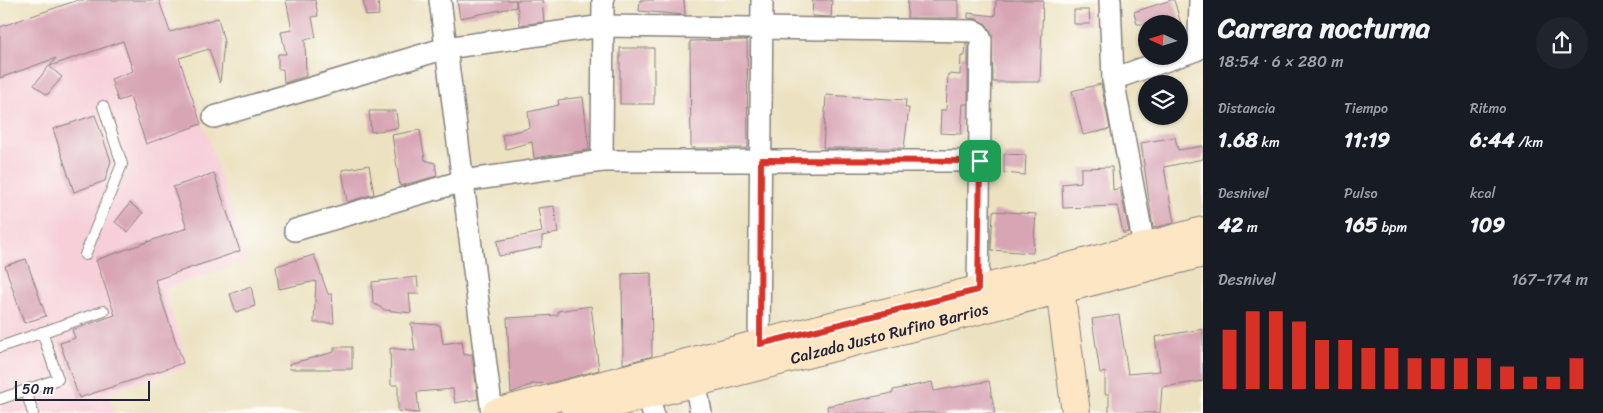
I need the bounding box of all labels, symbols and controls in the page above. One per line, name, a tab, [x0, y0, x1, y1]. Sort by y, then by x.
text: Carrera nocturna	[1218, 3, 1430, 52]
north arrow	[1138, 15, 1188, 65]
map controls	[1138, 15, 1188, 125]
button: share	[1536, 17, 1588, 69]
text: 18:54 · 6 × 280 m	[1218, 47, 1343, 76]
button: layers	[1138, 75, 1188, 125]
text: Distancia	[1218, 96, 1275, 121]
text: Tiempo	[1344, 96, 1388, 121]
text: Ritmo	[1470, 96, 1506, 121]
text: 1.68	[1218, 121, 1258, 159]
text: 11:19	[1344, 121, 1390, 159]
text: 6:44	[1470, 121, 1515, 159]
text: km	[1258, 130, 1280, 155]
text: /km	[1515, 130, 1543, 155]
pin	[959, 140, 1001, 182]
icon: arrive	[966, 147, 994, 175]
text: Desnivel	[1218, 181, 1269, 206]
text: Pulso	[1344, 181, 1378, 206]
text: kcal	[1470, 181, 1495, 206]
text: 42	[1218, 206, 1243, 244]
text: 165	[1344, 206, 1378, 244]
text: 109	[1470, 206, 1505, 244]
text: m	[1243, 215, 1258, 240]
text: bpm	[1378, 215, 1407, 240]
text: Desnivel	[1218, 265, 1276, 294]
text: 167–174 m	[1511, 265, 1588, 294]
street label: Calzada Justo Rufino Barrios	[787, 294, 992, 372]
text: 50 m	[22, 377, 54, 402]
scale bar	[15, 378, 150, 401]

